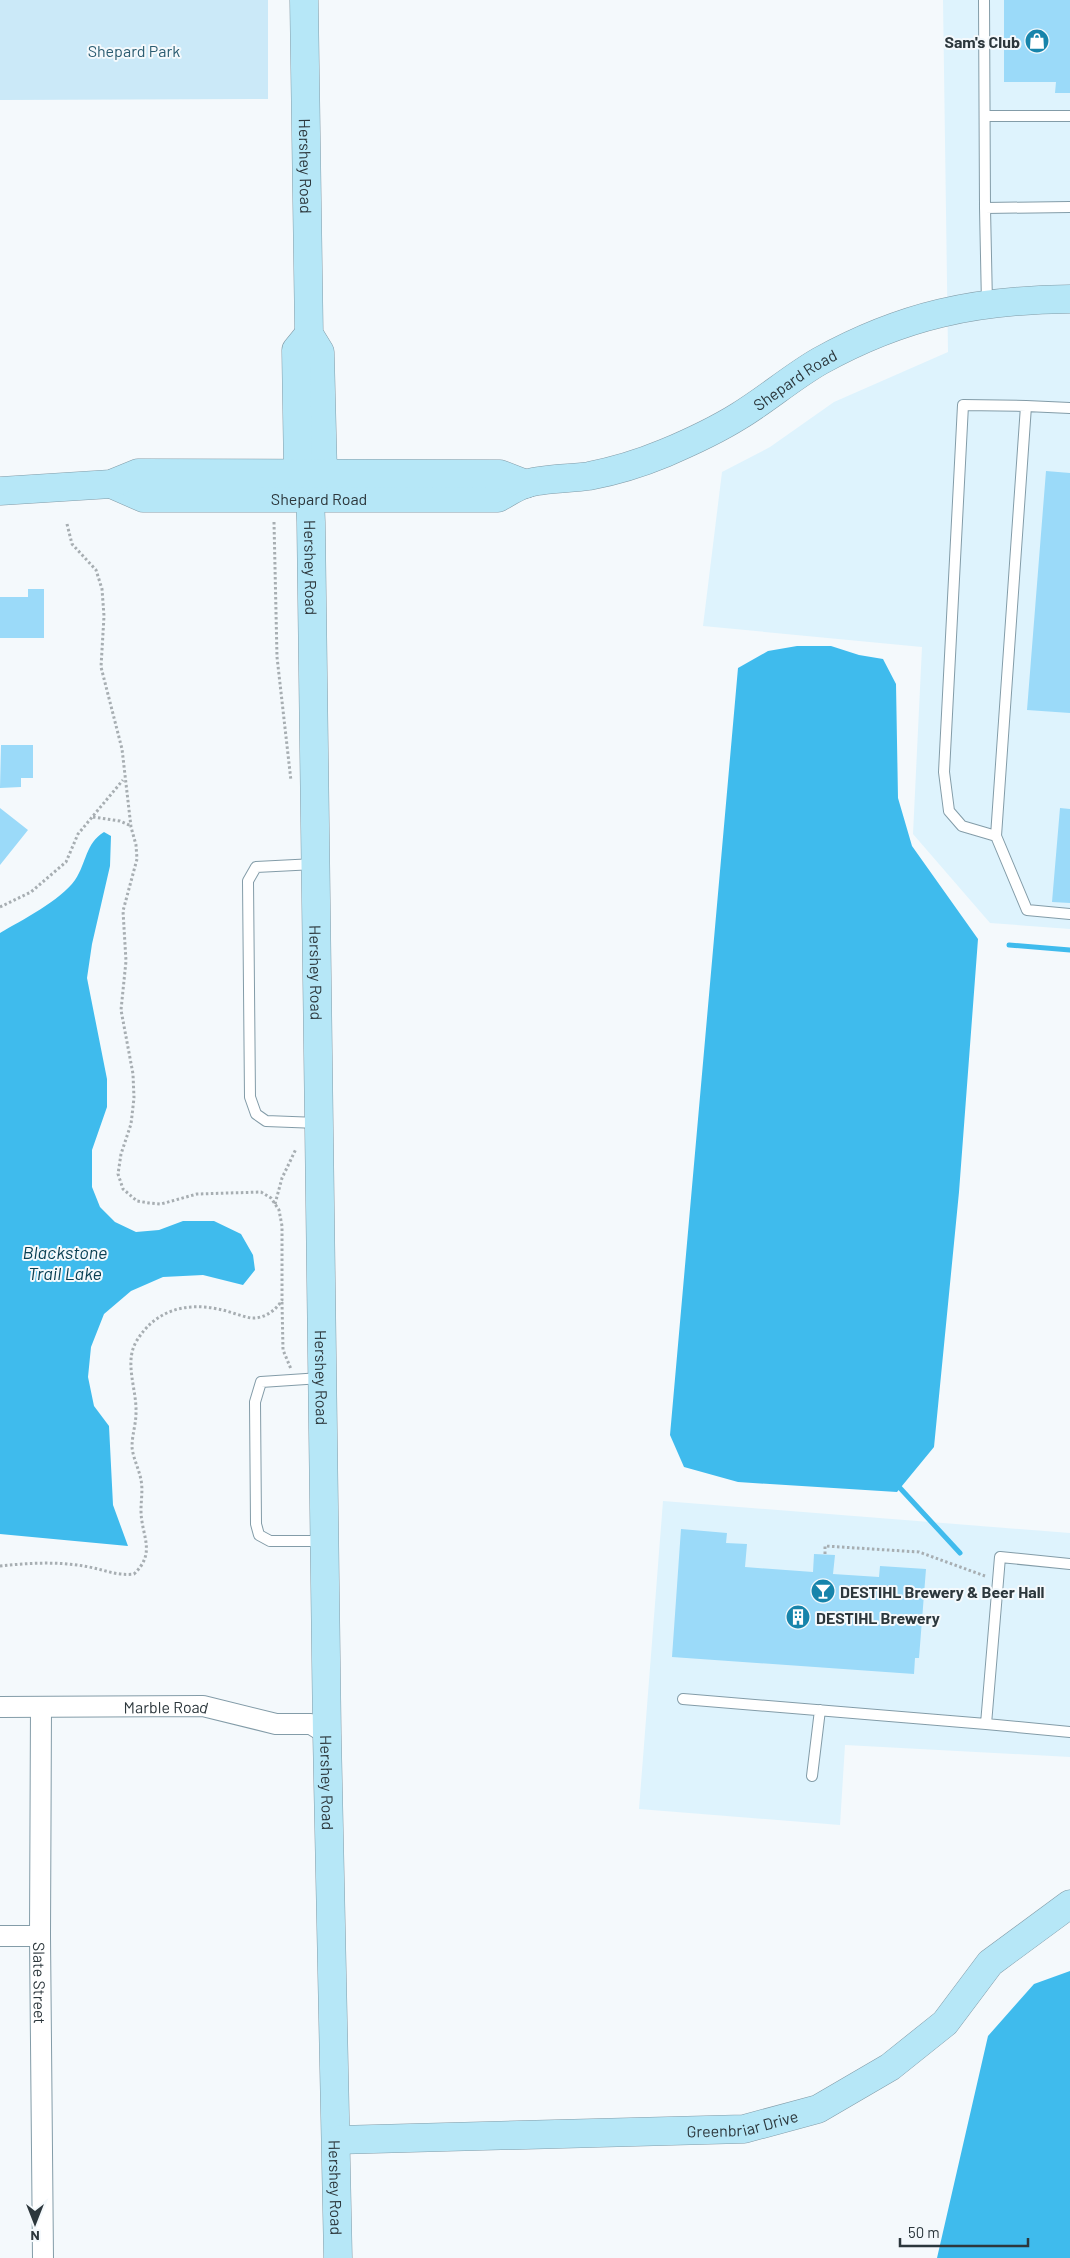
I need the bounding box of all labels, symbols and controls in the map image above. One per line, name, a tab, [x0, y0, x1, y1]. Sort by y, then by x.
shop icon: Sam's Club	[1024, 28, 1050, 54]
place label: Sam's Club	[944, 32, 1020, 51]
park label: Shepard Park	[88, 41, 180, 60]
street label: Hershey Road	[296, 118, 317, 214]
street label: Shepard Road	[749, 344, 840, 414]
street label: Shepard Road	[271, 489, 367, 508]
street label: Hershey Road	[301, 520, 322, 615]
street label: Hershey Road	[307, 925, 327, 1020]
water label: Blackstone Trail Lake	[23, 1241, 107, 1284]
street label: Hershey Road	[312, 1330, 332, 1425]
bar icon: DESTIHL Brewery & Beer Hall	[810, 1578, 836, 1604]
place label: DESTIHL Brewery & Beer Hall	[840, 1582, 1045, 1601]
building icon: DESTIHL Brewery	[785, 1604, 811, 1630]
place label: DESTIHL Brewery	[816, 1608, 940, 1627]
street label: Marble Road	[123, 1696, 211, 1717]
street label: Hershey Road	[318, 1735, 339, 1830]
street label: Slate Street	[31, 1942, 50, 2024]
street label: Greenbriar Drive	[686, 2105, 800, 2140]
street label: Hershey Road	[326, 2140, 347, 2235]
north arrow	[10, 2198, 60, 2248]
scale bar	[900, 2216, 1028, 2248]
text: 50 m	[908, 2223, 940, 2241]
text: N	[30, 2228, 40, 2245]

